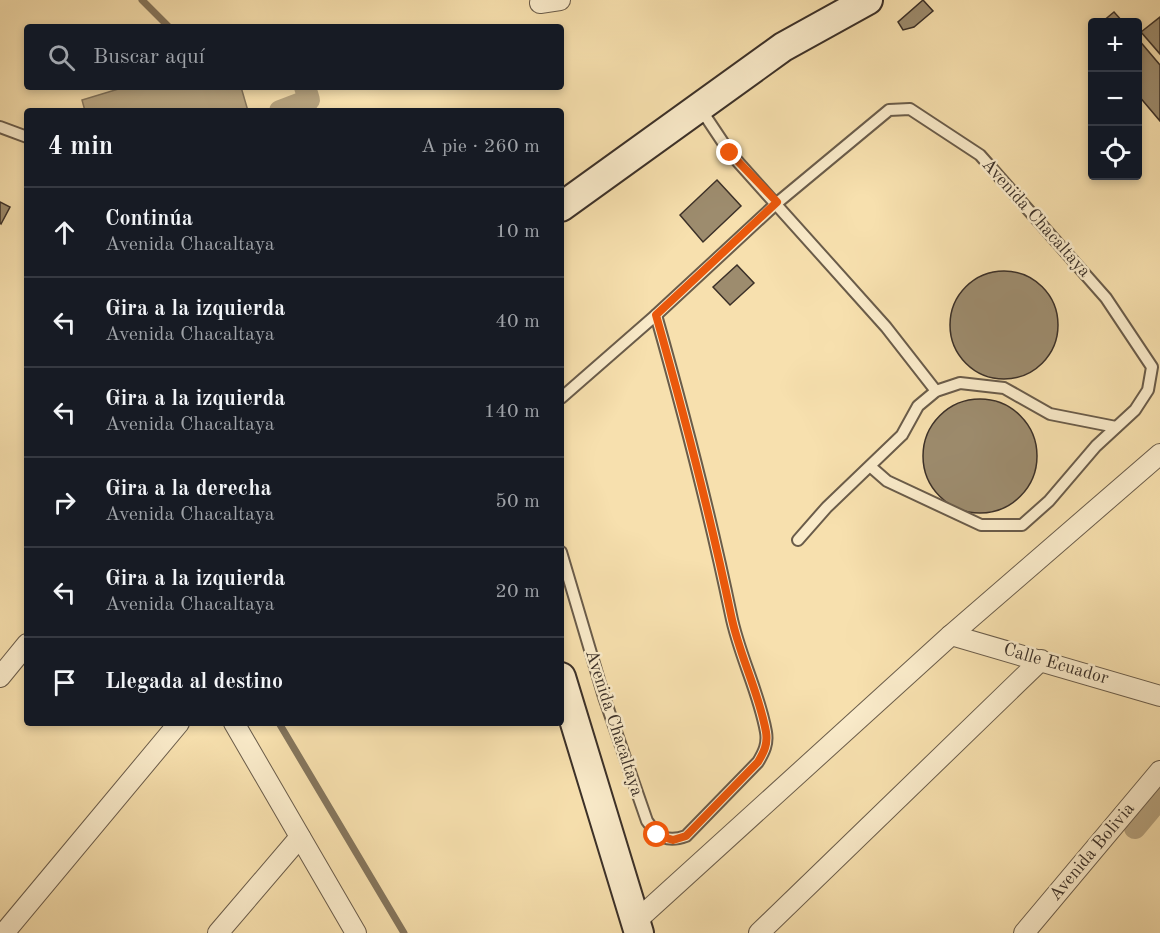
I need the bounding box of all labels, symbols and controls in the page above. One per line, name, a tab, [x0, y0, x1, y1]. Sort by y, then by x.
map controls	[1088, 18, 1142, 180]
button: +	[1088, 18, 1142, 72]
search box	[24, 24, 564, 90]
icon: search	[45, 41, 78, 74]
text: Buscar aquí	[93, 46, 205, 68]
button: −	[1088, 72, 1142, 126]
button: locate	[1088, 126, 1142, 180]
text: 4 min	[48, 134, 113, 160]
text: A pie · 260 m	[421, 137, 540, 157]
route end	[716, 139, 742, 165]
street label: Avenida Chacaltaya	[978, 155, 1094, 281]
text: Continúa	[105, 208, 193, 230]
icon: ahead	[48, 216, 81, 249]
text: 10 m	[495, 222, 540, 242]
text: Avenida Chacaltaya	[105, 235, 275, 255]
text: Gira a la izquierda	[105, 298, 285, 320]
icon: left	[48, 306, 81, 339]
text: 40 m	[495, 312, 540, 332]
text: Avenida Chacaltaya	[105, 325, 275, 345]
text: Gira a la izquierda	[105, 388, 285, 410]
icon: left	[48, 396, 81, 429]
text: 140 m	[484, 402, 540, 422]
text: Avenida Chacaltaya	[105, 415, 275, 435]
text: Gira a la derecha	[105, 478, 272, 500]
icon: right	[48, 486, 81, 519]
text: 50 m	[495, 492, 540, 512]
text: Avenida Chacaltaya	[105, 505, 275, 525]
text: Gira a la izquierda	[105, 568, 285, 590]
icon: left	[48, 576, 81, 609]
text: 20 m	[495, 582, 540, 602]
text: Avenida Chacaltaya	[105, 595, 275, 615]
street label: Calle Ecuador	[1001, 640, 1111, 688]
street label: Avenida Chacaltaya	[582, 648, 646, 798]
icon: arrive	[48, 666, 81, 699]
text: Llegada al destino	[105, 671, 283, 693]
street label: Avenida Bolivia	[1046, 799, 1138, 904]
route start	[643, 821, 669, 847]

